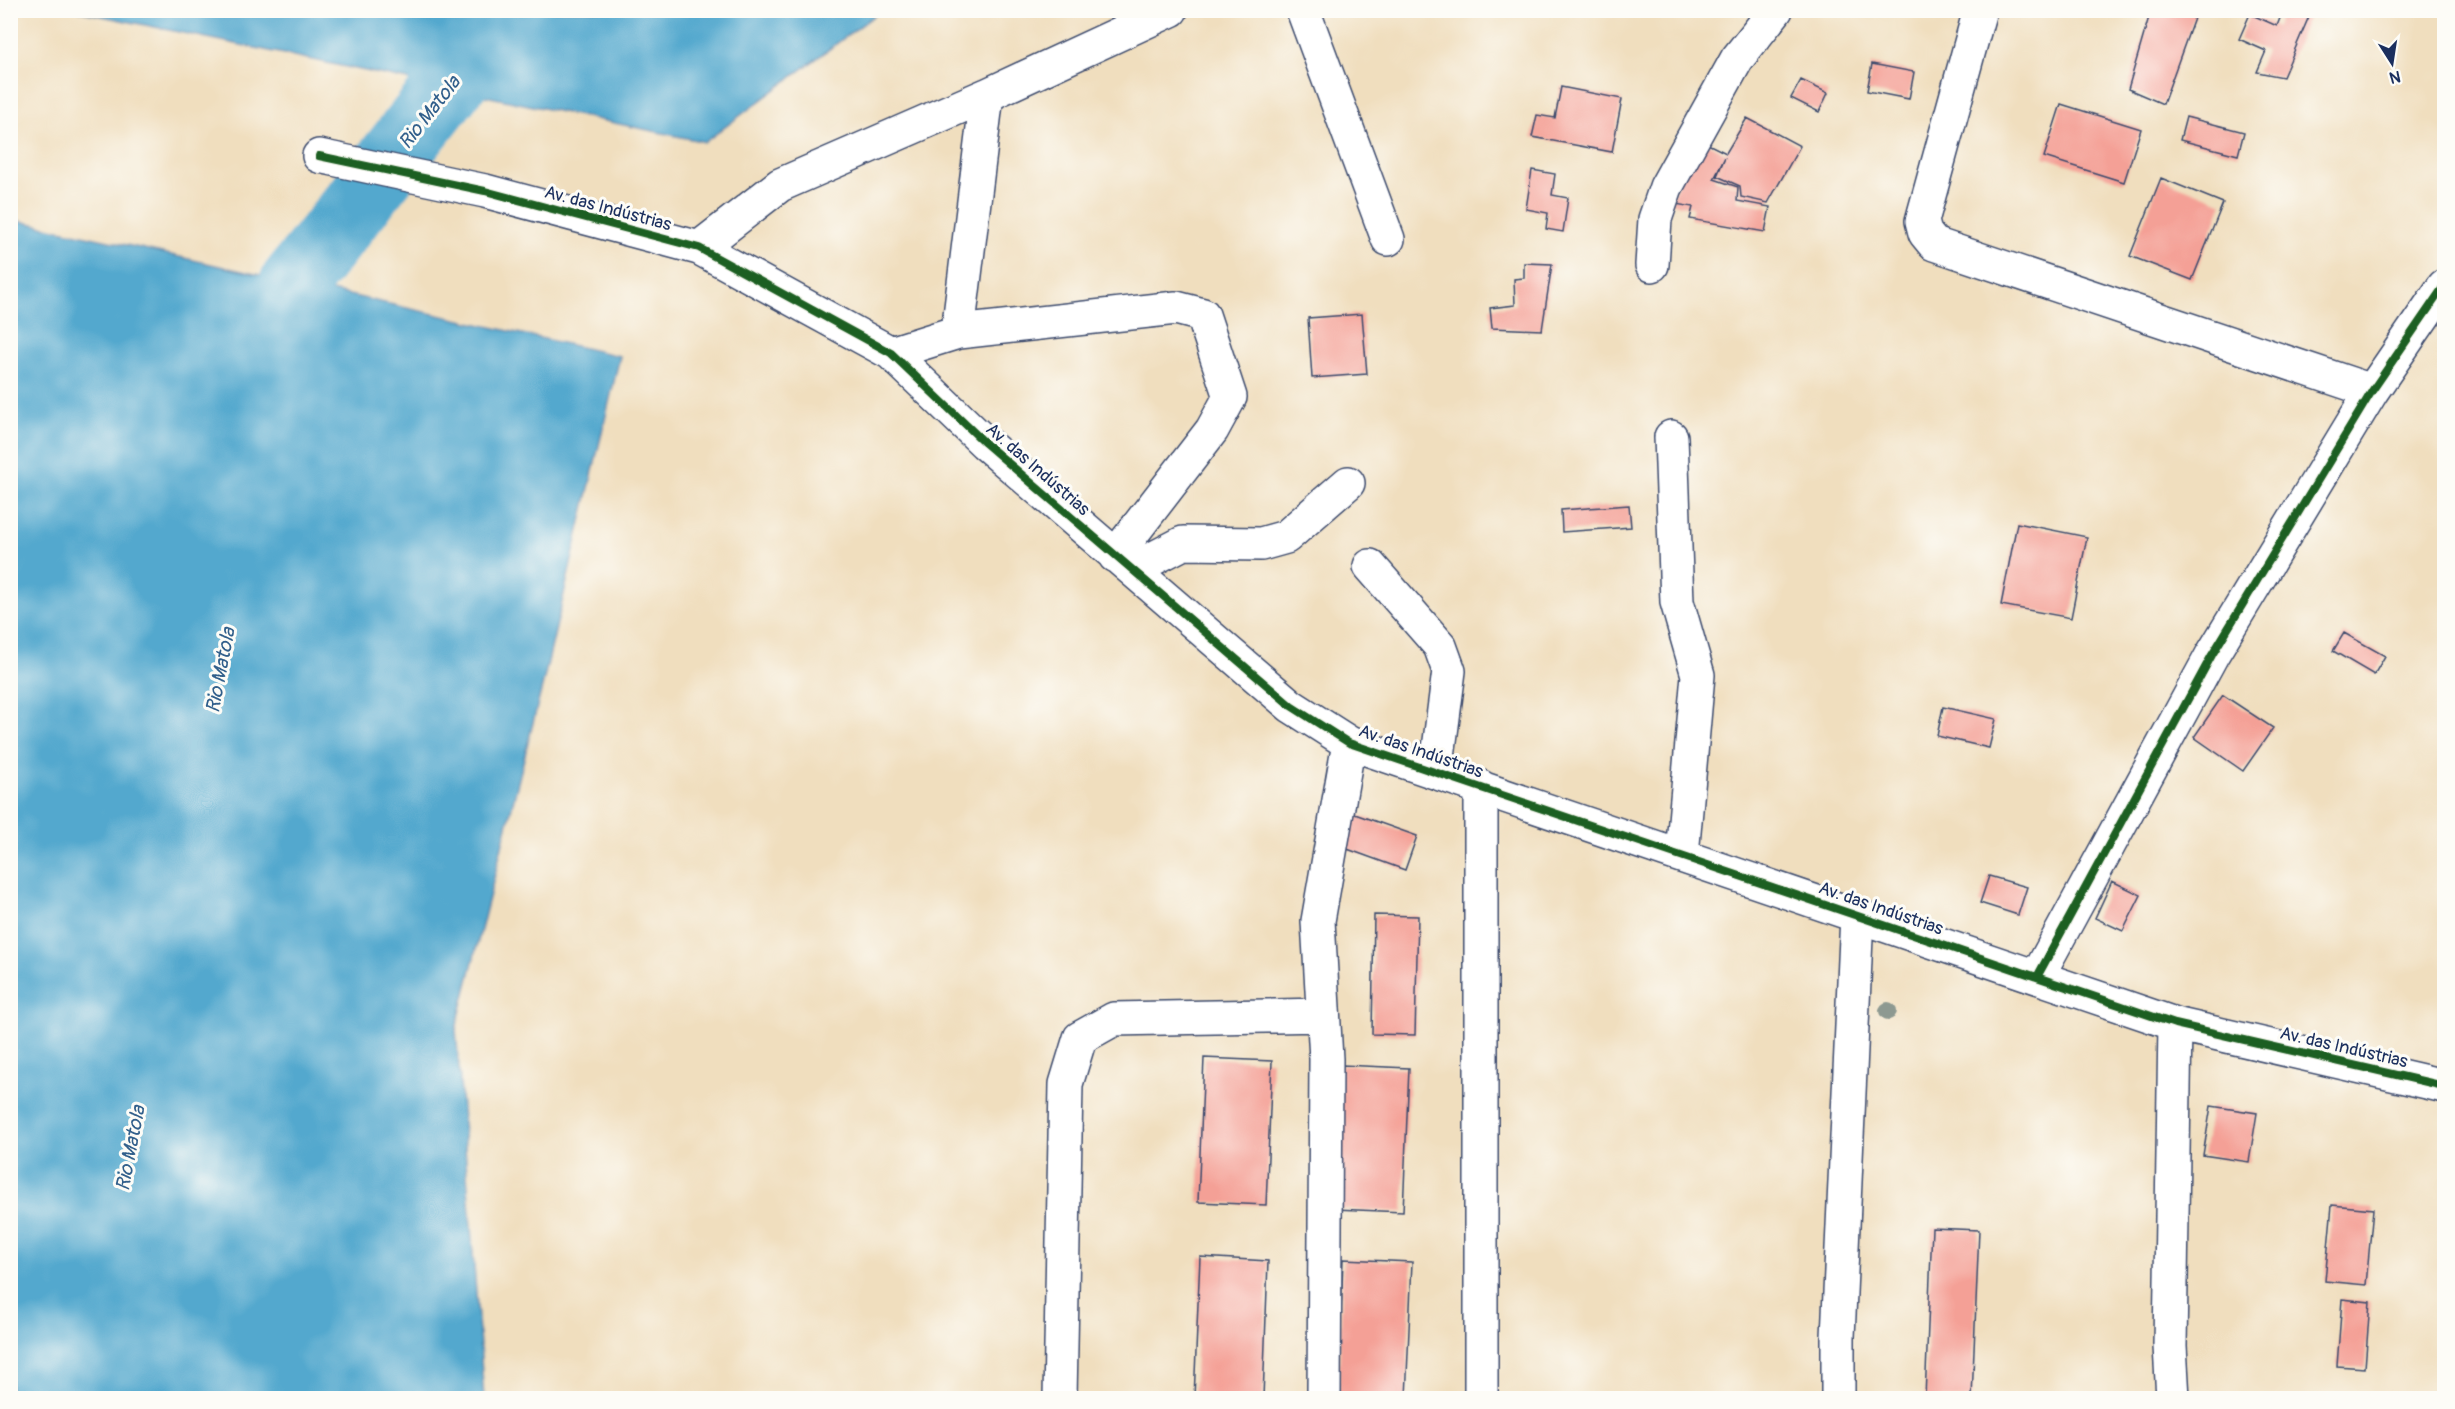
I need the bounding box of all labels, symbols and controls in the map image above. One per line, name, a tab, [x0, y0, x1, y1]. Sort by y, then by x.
north arrow	[2362, 33, 2422, 93]
text: N	[2387, 66, 2402, 88]
water label: Rio Matola	[393, 69, 467, 154]
street label: Av. das Indústrias	[542, 180, 674, 236]
street label: Av. das Indústrias	[981, 418, 1094, 521]
water label: Rio Matola	[200, 624, 241, 715]
street label: Av. das Indústrias	[1355, 719, 1486, 784]
street label: Av. das Indústrias	[1815, 876, 1946, 941]
street label: Av. das Indústrias	[2278, 1022, 2410, 1073]
water label: Rio Matola	[110, 1102, 151, 1193]

